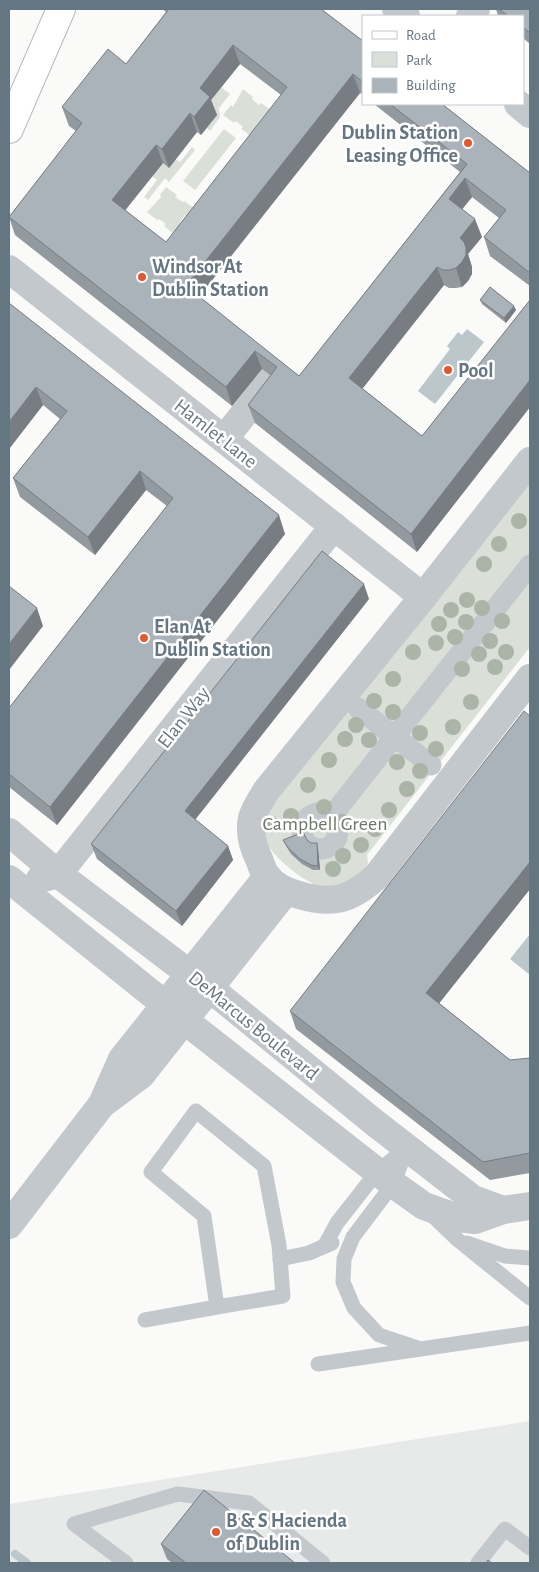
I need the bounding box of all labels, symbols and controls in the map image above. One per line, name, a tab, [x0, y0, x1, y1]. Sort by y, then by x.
legend	[362, 15, 524, 105]
text: Road	[406, 28, 436, 43]
text: Park	[406, 53, 432, 68]
text: Building	[406, 78, 456, 93]
place label: Dublin Station Leasing Office	[341, 123, 458, 166]
marker: Dublin Station Leasing Office	[462, 137, 474, 149]
place label: Windsor At Dublin Station	[152, 257, 269, 300]
marker: Windsor At Dublin Station	[136, 271, 148, 283]
place label: Pool	[458, 361, 493, 381]
marker: Pool	[442, 364, 454, 376]
street label: Hamlet Lane	[170, 395, 261, 472]
place label: Elan At Dublin Station	[154, 617, 271, 660]
marker: Elan At Dublin Station	[138, 632, 150, 644]
street label: Elan Way	[154, 683, 214, 752]
park label: Campbell Green	[262, 814, 388, 834]
street label: DeMarcus Boulevard	[185, 968, 322, 1084]
place label: B & S Hacienda of Dublin	[226, 1511, 347, 1554]
marker: B & S Hacienda of Dublin	[210, 1526, 222, 1538]

